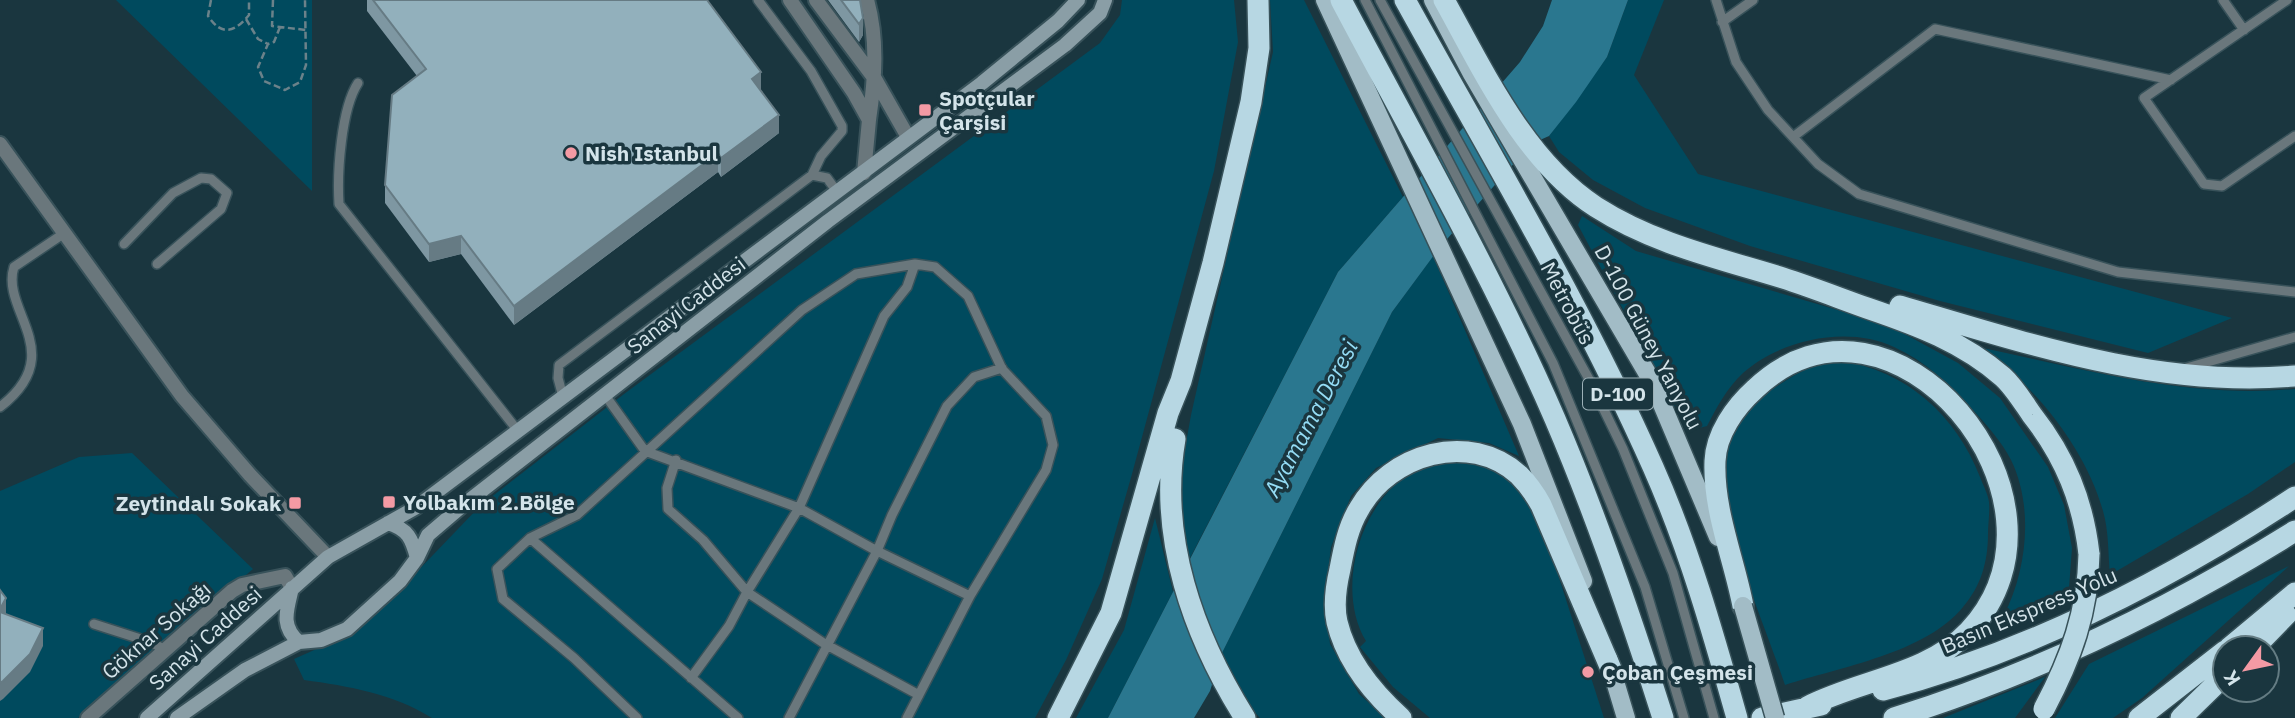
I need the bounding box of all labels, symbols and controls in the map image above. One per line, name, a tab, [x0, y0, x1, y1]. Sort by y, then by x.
place label: Spotçular Çarşisi	[939, 84, 1035, 136]
marker: Spotçular Çarşisi	[917, 102, 933, 118]
place label: Nish Istanbul	[585, 139, 718, 167]
marker: Nish Istanbul	[563, 145, 579, 161]
street label: D-100 Güney Yanyolu	[1590, 241, 1708, 433]
street label: Sanayi Caddesi	[621, 250, 751, 360]
street label: Metrobüs	[1535, 257, 1601, 349]
water label: Ayamama Deresi	[1256, 334, 1364, 502]
road number: D-100	[1583, 378, 1653, 410]
place label: Yolbakım 2.Bölge	[403, 488, 575, 516]
place label: Zeytindalı Sokak	[116, 489, 282, 517]
marker: Yolbakım 2.Bölge	[381, 494, 397, 510]
marker: Zeytindalı Sokak	[287, 495, 303, 511]
street label: Basın Ekspress Yolu	[1937, 560, 2121, 660]
street label: Göknar Sokağı	[96, 575, 216, 685]
street label: Sanayi Caddesi	[143, 580, 267, 696]
north arrow	[2211, 634, 2281, 704]
place label: Çoban Çeşmesi	[1602, 658, 1753, 686]
marker: Çoban Çeşmesi	[1580, 664, 1596, 680]
text: K	[2218, 666, 2245, 690]

